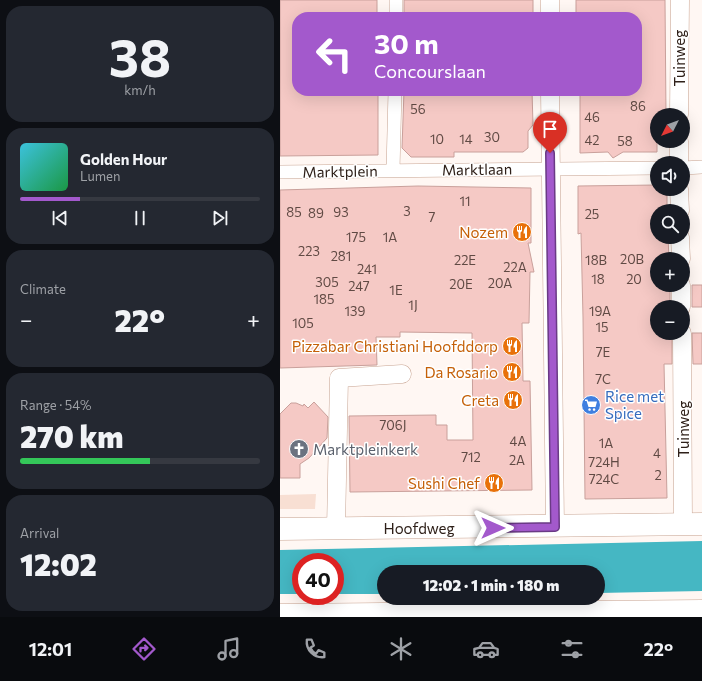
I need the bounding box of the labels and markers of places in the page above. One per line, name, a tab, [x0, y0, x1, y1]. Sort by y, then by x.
pin	[533, 112, 567, 153]
restaurant icon: Nozem	[511, 221, 533, 243]
place label: Nozem	[459, 223, 508, 241]
restaurant icon: Pizzabar Christiani Hoofddorp	[501, 335, 523, 357]
place label: Pizzabar Christiani Hoofddorp	[292, 337, 498, 355]
restaurant icon: Da Rosario	[501, 361, 523, 383]
place label: Da Rosario	[424, 363, 498, 381]
place label: Rice met Spice	[605, 387, 664, 422]
restaurant icon: Creta	[502, 389, 524, 411]
place label: Creta	[461, 391, 499, 409]
supermarket icon: Rice met Spice	[580, 394, 602, 416]
church icon: Marktpleinkerk	[288, 438, 310, 460]
place label: Marktpleinkerk	[313, 440, 418, 458]
restaurant icon: Sushi Chef	[483, 472, 505, 494]
place label: Sushi Chef	[408, 474, 480, 492]

